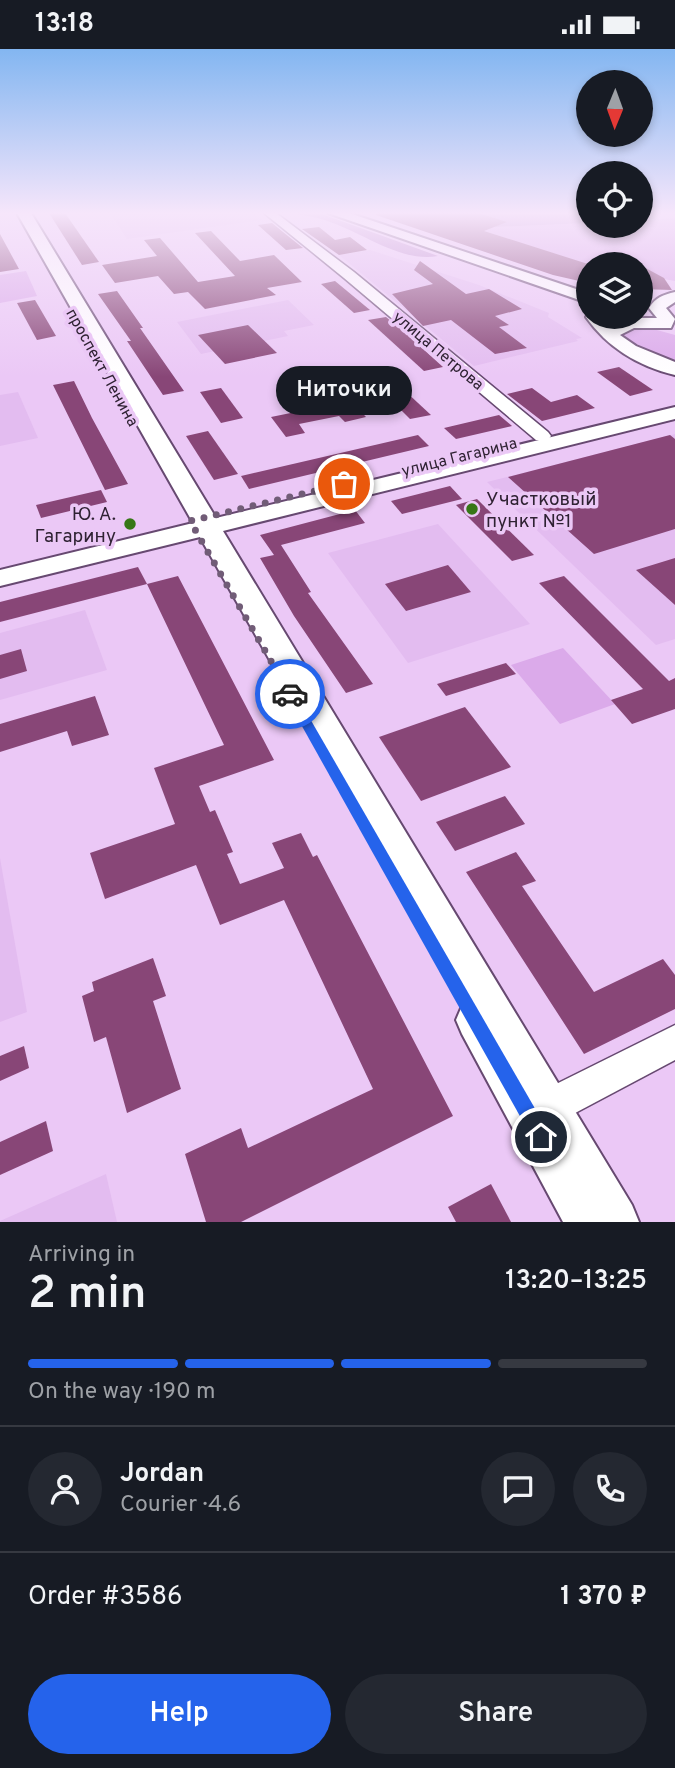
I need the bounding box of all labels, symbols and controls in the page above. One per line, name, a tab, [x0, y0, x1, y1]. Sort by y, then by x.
text: 13:18	[35, 8, 94, 41]
north arrow	[576, 70, 653, 147]
map controls	[576, 70, 653, 329]
button: locate	[576, 161, 653, 238]
button: layers	[576, 252, 653, 329]
street label: проспект Ленина	[61, 305, 142, 431]
street label: улица Петрова	[388, 308, 487, 395]
callout: Ниточки	[276, 365, 412, 414]
text: Ниточки	[296, 376, 392, 405]
street label: улица Гагарина	[400, 434, 519, 482]
pin	[314, 454, 374, 514]
icon: bag	[325, 465, 363, 503]
place label: Участковый пункт №1	[486, 488, 596, 534]
marker: Участковый пункт №1	[464, 501, 480, 517]
place label: Ю. А. Гагарину	[34, 503, 116, 549]
marker: Ю. А. Гагарину	[122, 516, 138, 532]
courier	[255, 659, 325, 729]
icon: car	[271, 675, 309, 713]
pin	[511, 1107, 571, 1167]
icon: home	[522, 1118, 560, 1156]
text: Arriving in	[28, 1241, 135, 1270]
text: 13:20–13:25	[505, 1265, 647, 1298]
text: 2 min	[28, 1266, 147, 1325]
text: On the way · 190 m	[28, 1378, 216, 1407]
button: person	[28, 1452, 102, 1526]
button: chat	[481, 1452, 555, 1526]
button: phone	[573, 1452, 647, 1526]
text: Jordan	[120, 1458, 204, 1491]
text: Courier · 4.6	[120, 1491, 241, 1520]
text: Order #3586	[28, 1581, 183, 1614]
text: 1 370 ₽	[560, 1581, 647, 1614]
button: Help	[28, 1674, 331, 1754]
button: Share	[345, 1674, 647, 1754]

